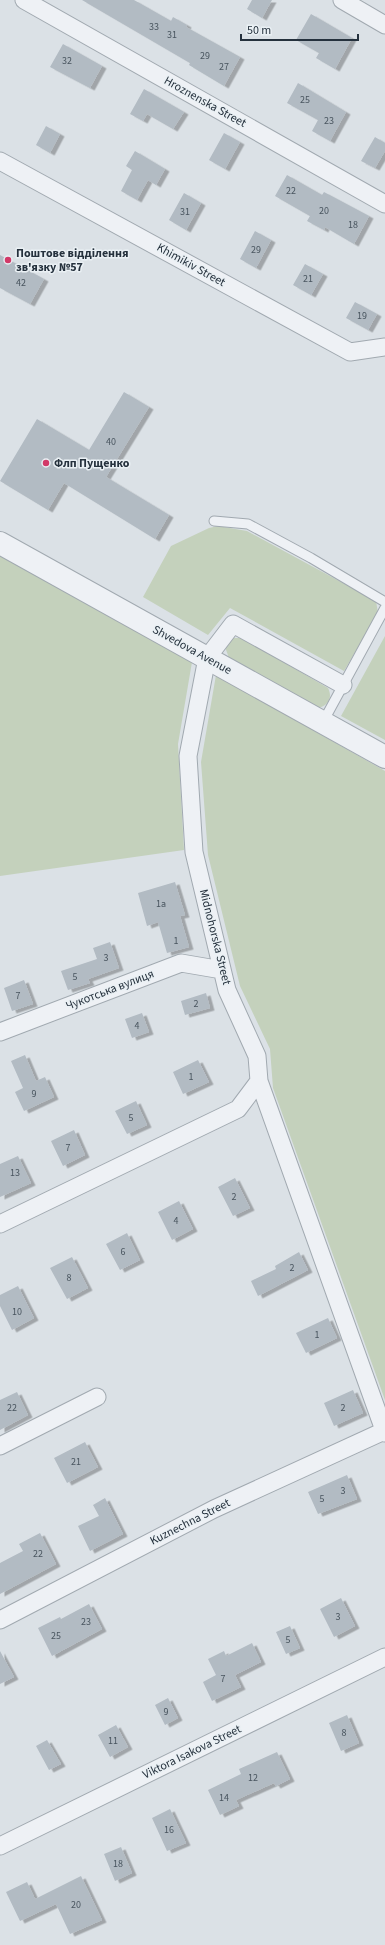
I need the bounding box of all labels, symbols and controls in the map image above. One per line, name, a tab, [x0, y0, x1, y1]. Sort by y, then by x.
scale bar	[241, 16, 358, 42]
house number: 33	[149, 20, 159, 34]
text: 50 m	[247, 22, 271, 39]
house number: 31	[167, 28, 177, 42]
house number: 29	[200, 49, 210, 63]
house number: 32	[62, 54, 72, 68]
house number: 27	[219, 60, 229, 74]
street label: Hroznenska Street	[161, 72, 249, 132]
house number: 25	[300, 93, 310, 107]
house number: 23	[324, 114, 334, 128]
house number: 22	[286, 184, 296, 198]
house number: 20	[319, 204, 329, 218]
house number: 31	[180, 205, 190, 219]
house number: 18	[348, 218, 358, 232]
street label: Khimikiv Street	[154, 239, 228, 291]
house number: 29	[251, 243, 261, 257]
place label: Поштове відділення зв'язку №57	[16, 245, 129, 276]
marker: Поштове відділення зв'язку №57	[3, 255, 13, 265]
house number: 21	[303, 272, 313, 286]
house number: 42	[16, 276, 26, 290]
house number: 19	[357, 309, 367, 323]
house number: 40	[106, 435, 116, 449]
place label: Флп Пущенко	[54, 455, 130, 472]
marker: Флп Пущенко	[41, 458, 51, 468]
street label: Shvedova Avenue	[149, 621, 235, 679]
street label: Midnohorska Street	[195, 887, 235, 987]
house number: 1а	[156, 897, 166, 911]
house number: 1	[174, 934, 179, 948]
house number: 3	[104, 951, 109, 965]
street label: Чукотська вулиця	[63, 965, 157, 1015]
house number: 5	[73, 970, 78, 984]
house number: 7	[16, 989, 21, 1003]
house number: 2	[194, 997, 199, 1011]
house number: 4	[135, 1019, 140, 1033]
house number: 1	[189, 1070, 194, 1084]
house number: 9	[32, 1087, 37, 1101]
house number: 5	[129, 1111, 134, 1125]
house number: 7	[66, 1141, 71, 1155]
house number: 13	[10, 1166, 20, 1180]
house number: 2	[232, 1190, 237, 1204]
house number: 4	[174, 1214, 179, 1228]
house number: 6	[121, 1245, 126, 1259]
house number: 2	[290, 1261, 295, 1275]
house number: 8	[67, 1271, 72, 1285]
house number: 10	[12, 1305, 22, 1319]
house number: 1	[315, 1328, 320, 1342]
house number: 22	[7, 1401, 17, 1415]
house number: 2	[341, 1401, 346, 1415]
house number: 21	[71, 1455, 81, 1469]
house number: 3	[341, 1484, 346, 1498]
house number: 5	[320, 1492, 325, 1506]
street label: Kuznechna Street	[147, 1494, 233, 1550]
house number: 22	[33, 1547, 43, 1561]
house number: 3	[336, 1610, 341, 1624]
house number: 23	[81, 1615, 91, 1629]
house number: 25	[51, 1629, 61, 1643]
house number: 5	[286, 1633, 291, 1647]
house number: 7	[221, 1672, 226, 1686]
house number: 9	[164, 1705, 169, 1719]
street label: Viktora Isakova Street	[140, 1721, 244, 1783]
house number: 8	[342, 1726, 347, 1740]
house number: 11	[108, 1734, 118, 1748]
house number: 12	[248, 1771, 258, 1785]
house number: 14	[219, 1791, 229, 1805]
house number: 16	[164, 1823, 174, 1837]
house number: 18	[113, 1857, 123, 1871]
house number: 20	[71, 1898, 81, 1912]

